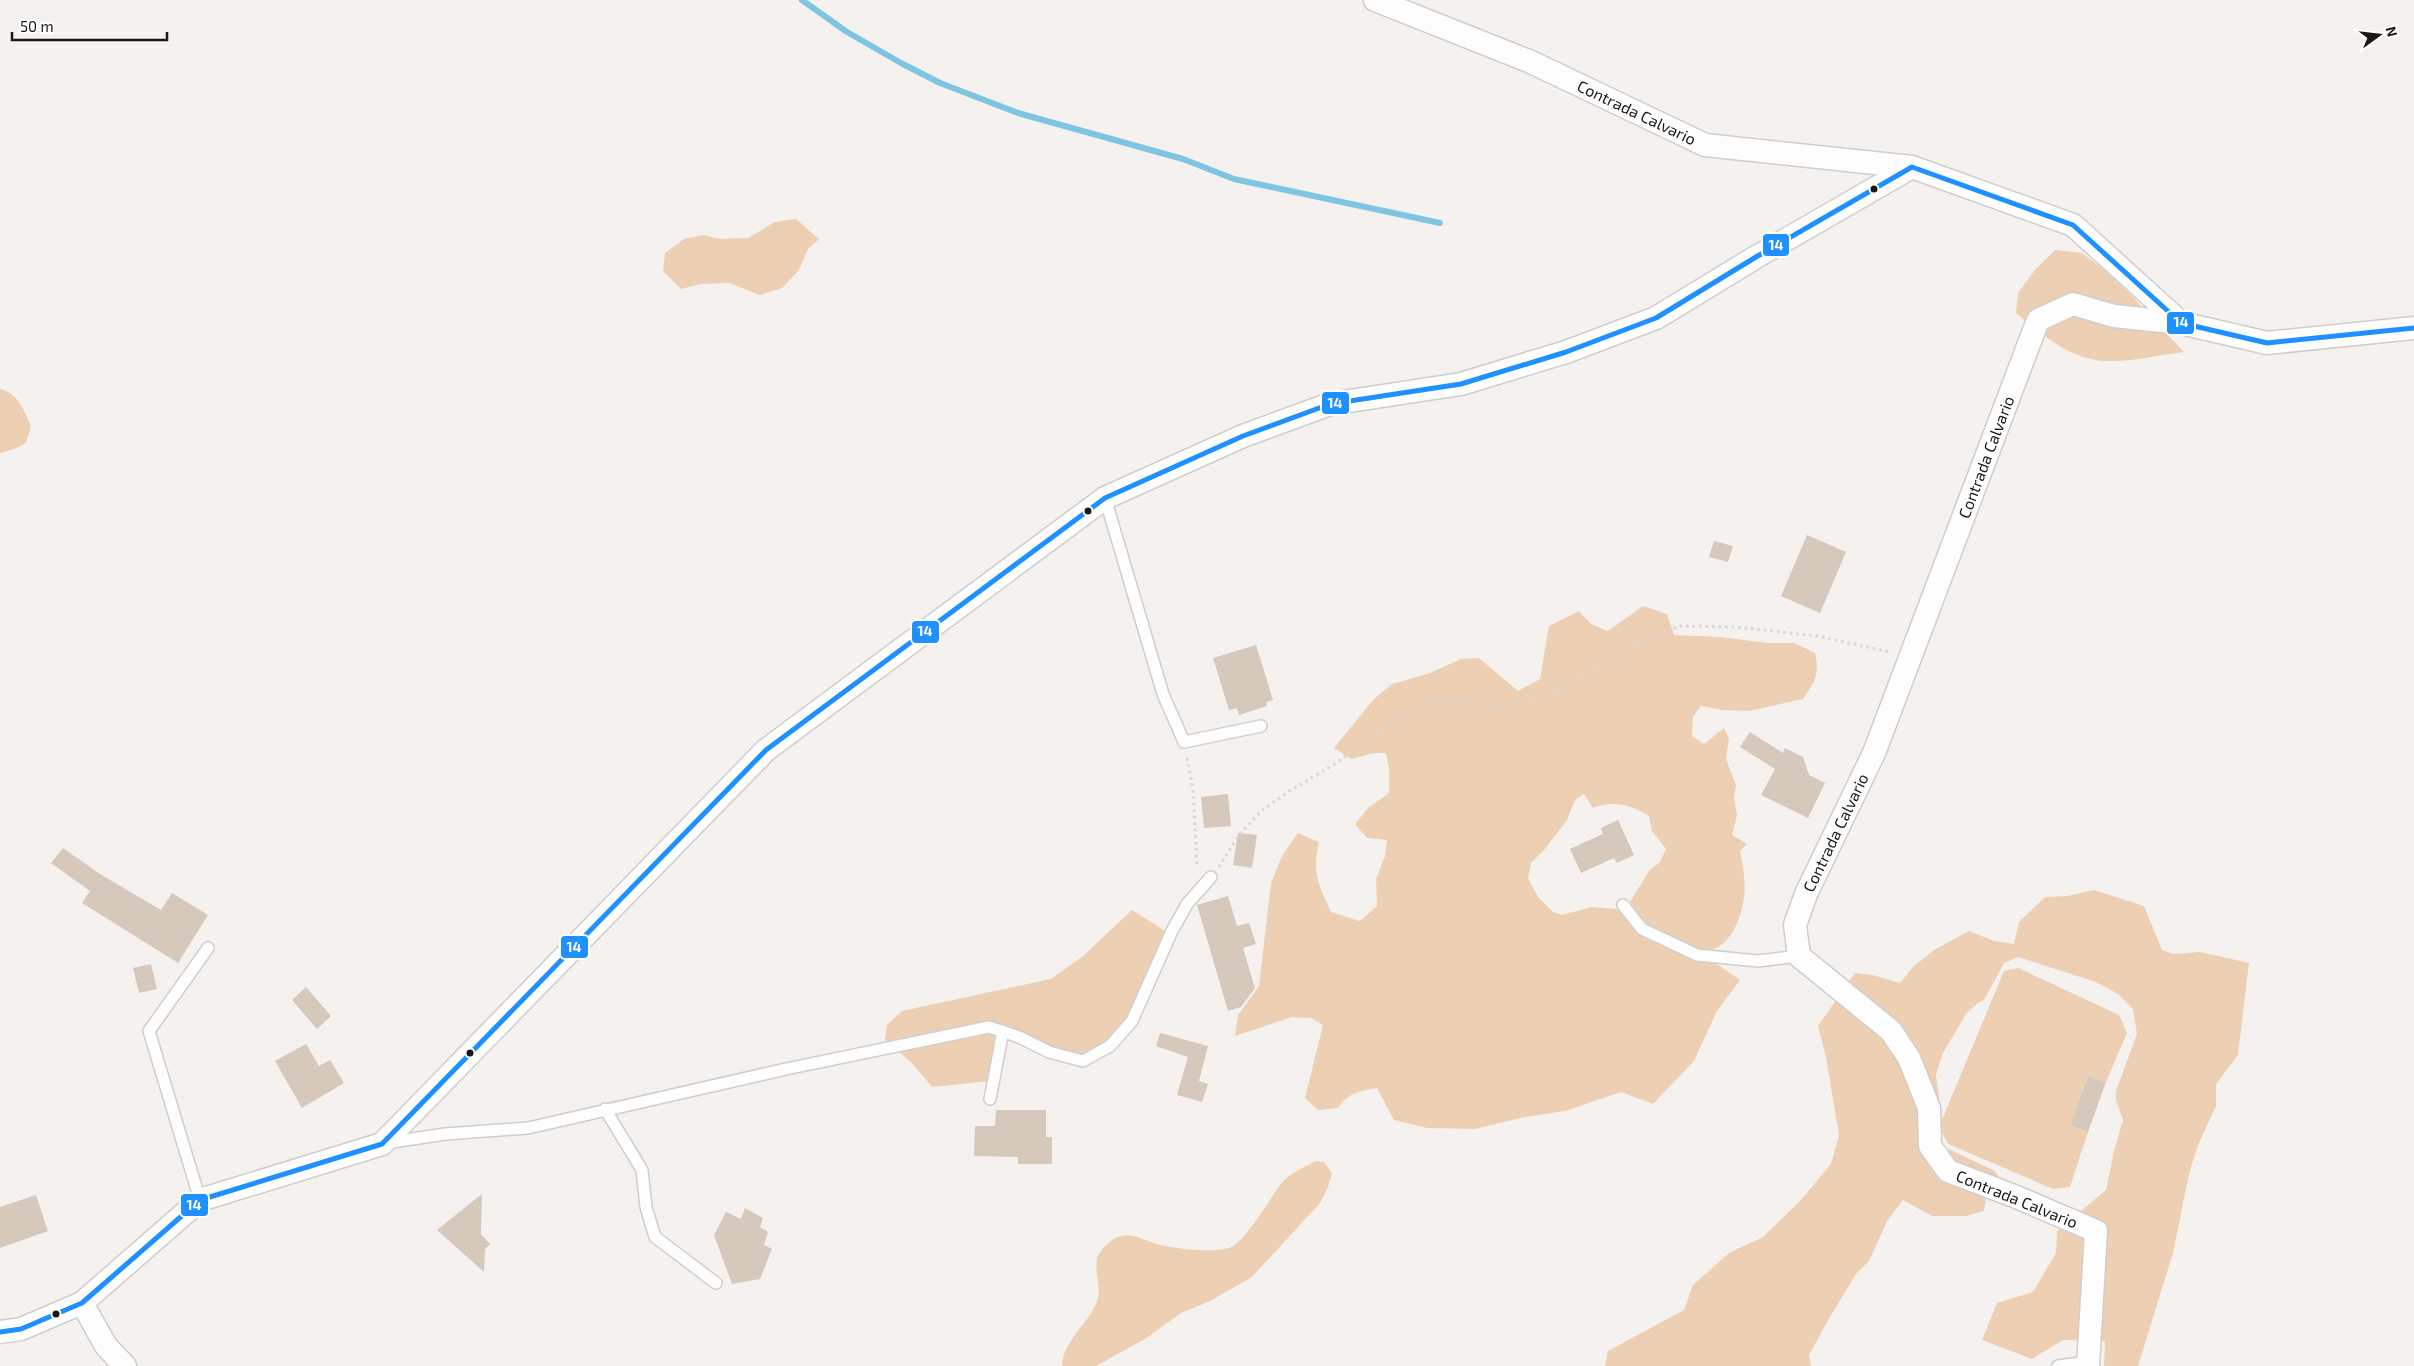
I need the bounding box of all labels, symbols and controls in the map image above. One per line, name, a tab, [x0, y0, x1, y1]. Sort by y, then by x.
scale bar	[12, 10, 168, 42]
north arrow	[2354, 10, 2404, 60]
text: 50 m	[20, 17, 54, 35]
text: N	[2383, 24, 2402, 39]
street label: Contrada Calvario	[1574, 76, 1699, 148]
unlabelled marker	[1869, 184, 1879, 194]
line badge: 14	[1762, 233, 1790, 257]
text: 14	[1769, 236, 1784, 253]
line badge: 14	[2166, 311, 2195, 335]
text: 14	[2174, 313, 2189, 330]
line badge: 14	[1321, 391, 1350, 415]
street label: Contrada Calvario	[1954, 393, 2017, 521]
text: 14	[1328, 394, 1343, 411]
unlabelled marker	[1083, 506, 1093, 516]
line badge: 14	[911, 620, 940, 644]
text: 14	[918, 622, 933, 639]
street label: Contrada Calvario	[1798, 770, 1872, 895]
line badge: 14	[560, 935, 589, 959]
text: 14	[567, 938, 582, 955]
unlabelled marker	[465, 1048, 475, 1058]
street label: Contrada Calvario	[1954, 1166, 2081, 1232]
line badge: 14	[180, 1193, 209, 1217]
text: 14	[187, 1196, 202, 1213]
unlabelled marker	[51, 1309, 61, 1319]

